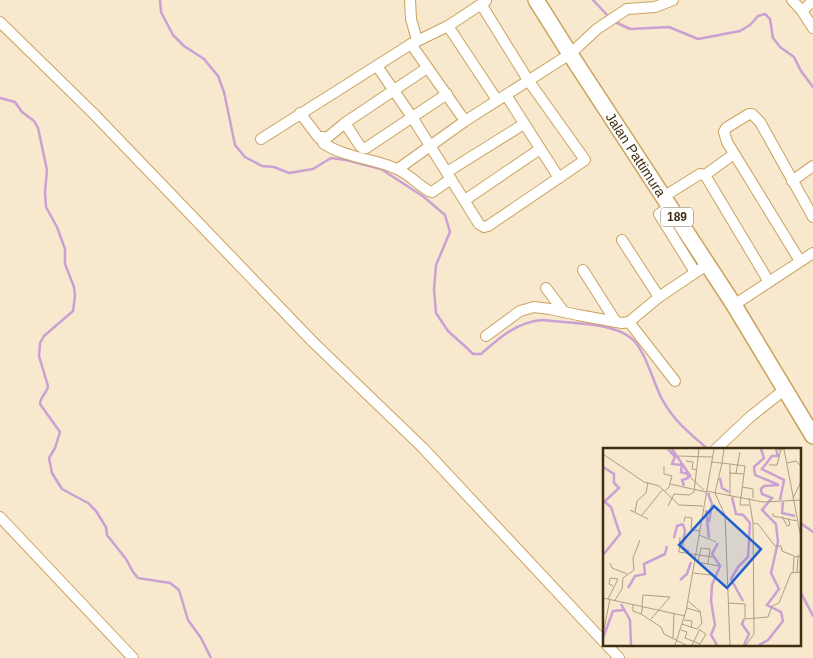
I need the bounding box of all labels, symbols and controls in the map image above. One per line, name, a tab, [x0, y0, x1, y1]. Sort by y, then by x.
street label: Jalan Pattimura	[602, 109, 669, 200]
road number: 189	[661, 208, 693, 226]
inset map	[603, 448, 800, 646]

